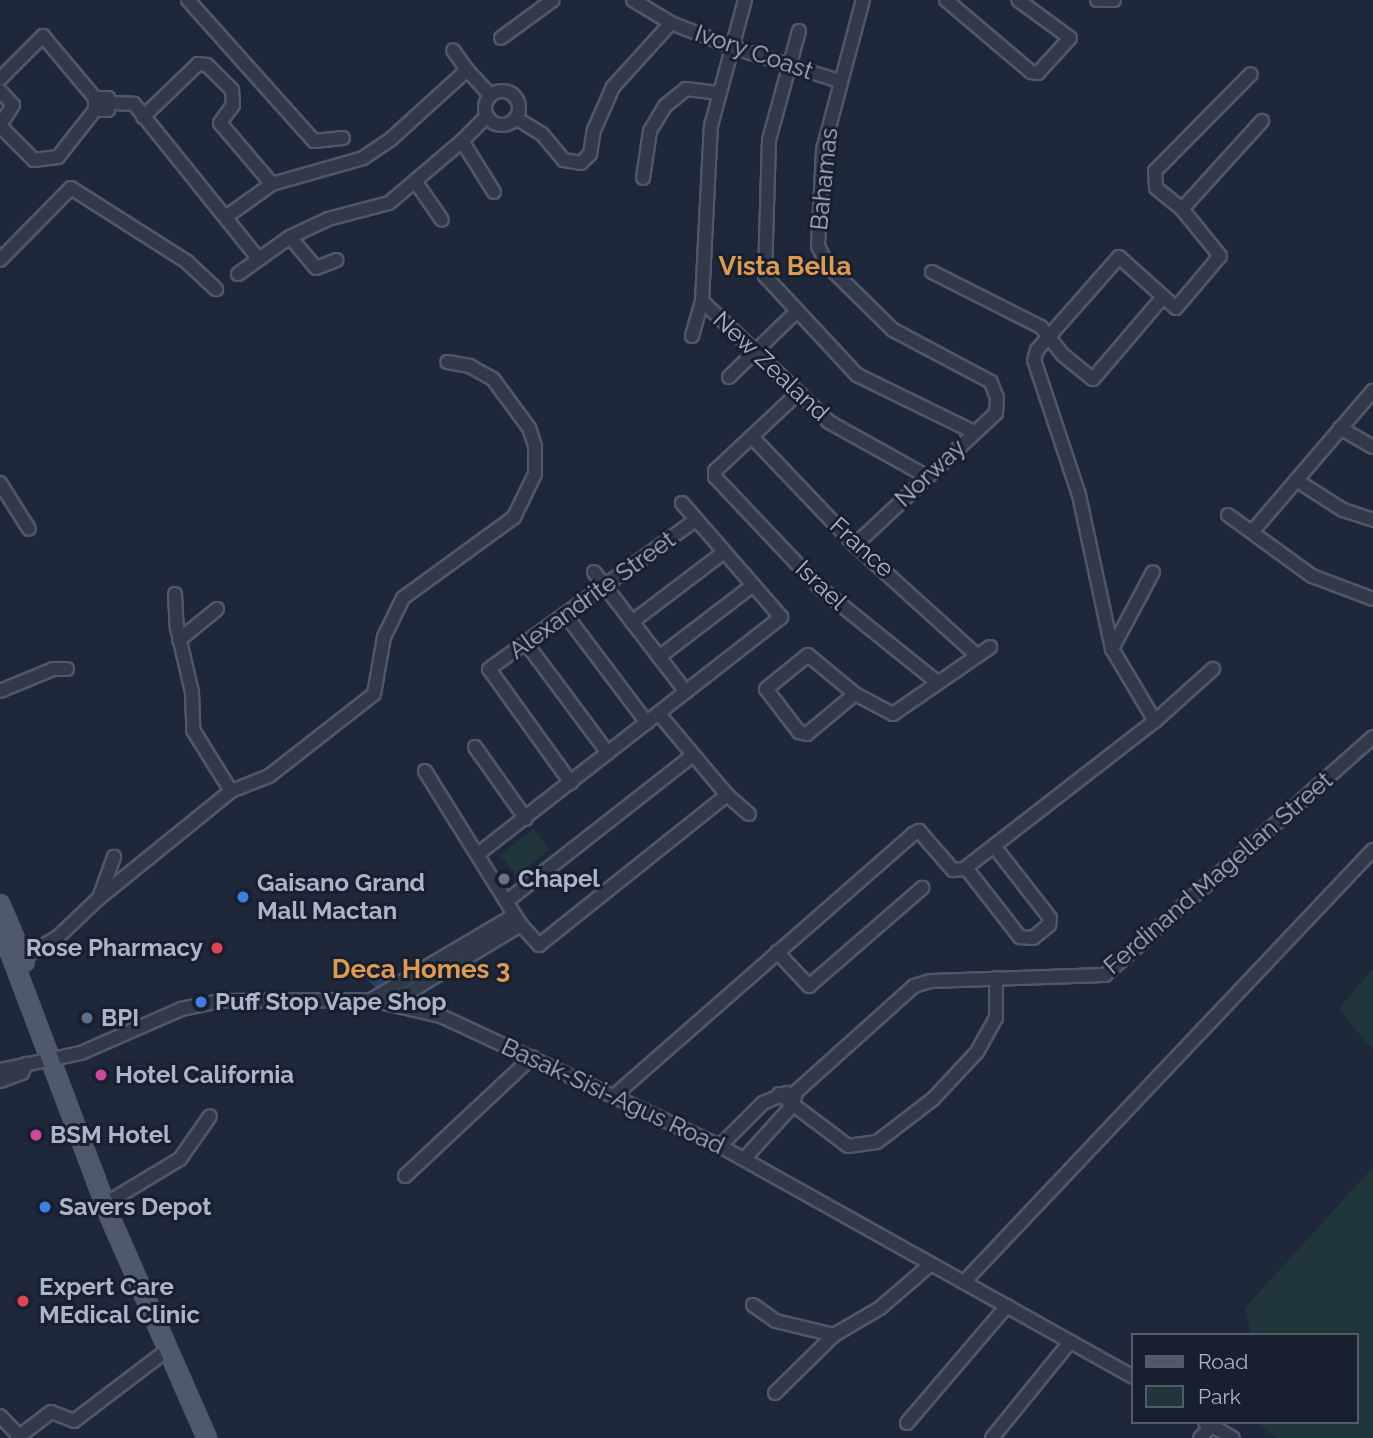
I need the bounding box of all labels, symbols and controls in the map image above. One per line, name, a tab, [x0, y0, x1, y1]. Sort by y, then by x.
street label: Ivory Coast	[691, 18, 817, 86]
street label: Bahamas	[804, 126, 844, 232]
district label: Vista Bella	[719, 251, 851, 283]
street label: New Zealand	[707, 305, 835, 427]
street label: Norway	[889, 433, 971, 513]
street label: France	[824, 511, 900, 583]
street label: Alexandrite Street	[503, 525, 681, 665]
street label: Israel	[789, 554, 853, 616]
street label: Ferdinand Magellan Street	[1098, 766, 1338, 980]
place label: Chapel	[518, 865, 600, 893]
place label: Gaisano Grand Mall Mactan	[257, 869, 425, 925]
marker: Chapel	[496, 871, 512, 887]
marker: Gaisano Grand Mall Mactan	[235, 889, 251, 905]
place label: Rose Pharmacy	[26, 934, 203, 962]
marker: Rose Pharmacy	[209, 940, 225, 956]
district label: Deca Homes 3	[332, 954, 510, 986]
place label: Puff Stop Vape Shop	[215, 988, 448, 1016]
marker: Puff Stop Vape Shop	[193, 994, 209, 1010]
place label: BPI	[101, 1004, 139, 1032]
marker: BPI	[79, 1010, 95, 1026]
street label: Basak-Sisi-Agus Road	[497, 1032, 729, 1160]
place label: Hotel California	[115, 1061, 295, 1089]
marker: Hotel California	[93, 1067, 109, 1083]
place label: BSM Hotel	[50, 1121, 171, 1149]
marker: BSM Hotel	[28, 1127, 44, 1143]
place label: Savers Depot	[59, 1193, 211, 1221]
marker: Savers Depot	[37, 1199, 53, 1215]
place label: Expert Care MEdical Clinic	[39, 1273, 201, 1329]
marker: Expert Care MEdical Clinic	[13, 1291, 33, 1311]
legend	[1132, 1333, 1359, 1424]
text: Road	[1198, 1349, 1248, 1374]
text: Park	[1198, 1384, 1241, 1409]

